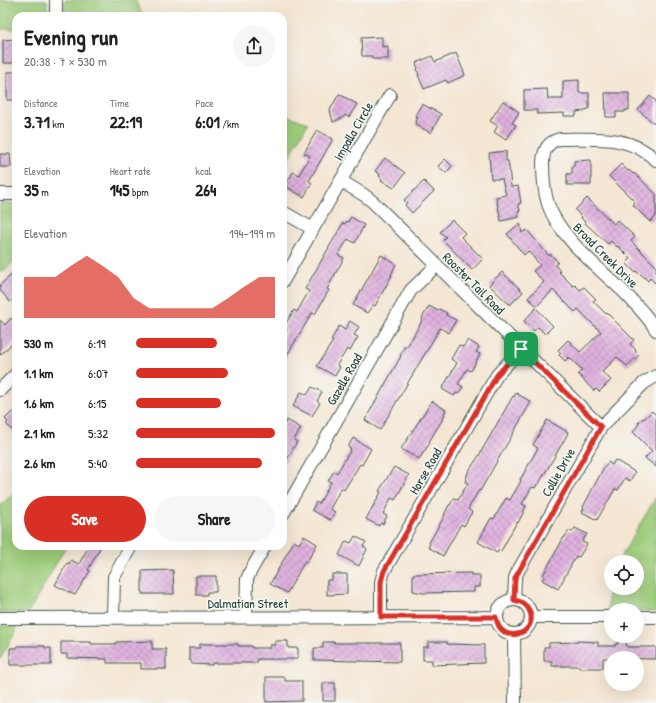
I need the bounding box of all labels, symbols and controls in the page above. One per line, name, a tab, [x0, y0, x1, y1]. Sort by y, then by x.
text: Evening run	[24, 22, 118, 52]
button: share	[233, 25, 275, 67]
text: 20:38 · 7 × 530 m	[24, 52, 107, 70]
text: Distance	[24, 96, 58, 110]
text: Time	[110, 96, 129, 110]
text: Pace	[195, 96, 214, 110]
street label: Impalla Circle	[329, 98, 377, 164]
text: 3.71	[24, 110, 50, 133]
text: 22:19	[110, 110, 142, 133]
text: 6:01	[195, 110, 220, 133]
text: km	[50, 117, 64, 131]
text: /km	[220, 117, 239, 131]
text: Elevation	[24, 164, 61, 178]
text: Heart rate	[110, 164, 151, 178]
text: kcal	[195, 164, 211, 178]
text: 35	[24, 178, 39, 201]
text: 145	[110, 178, 129, 201]
text: 264	[195, 178, 216, 201]
text: m	[39, 185, 49, 199]
text: bpm	[129, 185, 149, 199]
street label: Broad Creek Drive	[569, 218, 643, 292]
text: Elevation	[24, 224, 67, 242]
text: 194–199 m	[229, 224, 275, 242]
street label: Rooster Tail Road	[439, 248, 509, 318]
pin	[504, 332, 538, 366]
text: 530 m	[24, 334, 53, 352]
text: 6:19	[88, 334, 106, 352]
icon: arrive	[510, 338, 532, 360]
street label: Gazelle Road	[322, 350, 366, 408]
text: 1.1 km	[24, 364, 53, 382]
text: 6:07	[88, 364, 108, 382]
text: 1.6 km	[24, 394, 54, 412]
text: 6:15	[88, 394, 106, 412]
text: 2.1 km	[24, 424, 55, 442]
text: 5:32	[88, 424, 108, 442]
street label: Horse Road	[405, 444, 445, 498]
street label: Collie Drive	[537, 444, 579, 500]
text: 2.6 km	[24, 454, 55, 472]
text: 5:40	[88, 454, 107, 472]
button: Save	[24, 496, 146, 542]
button: Share	[154, 496, 275, 542]
map controls	[604, 555, 644, 691]
button: locate	[604, 555, 644, 595]
street label: Dalmatian Street	[208, 594, 289, 612]
button: +	[604, 603, 644, 643]
button: −	[604, 651, 644, 691]

